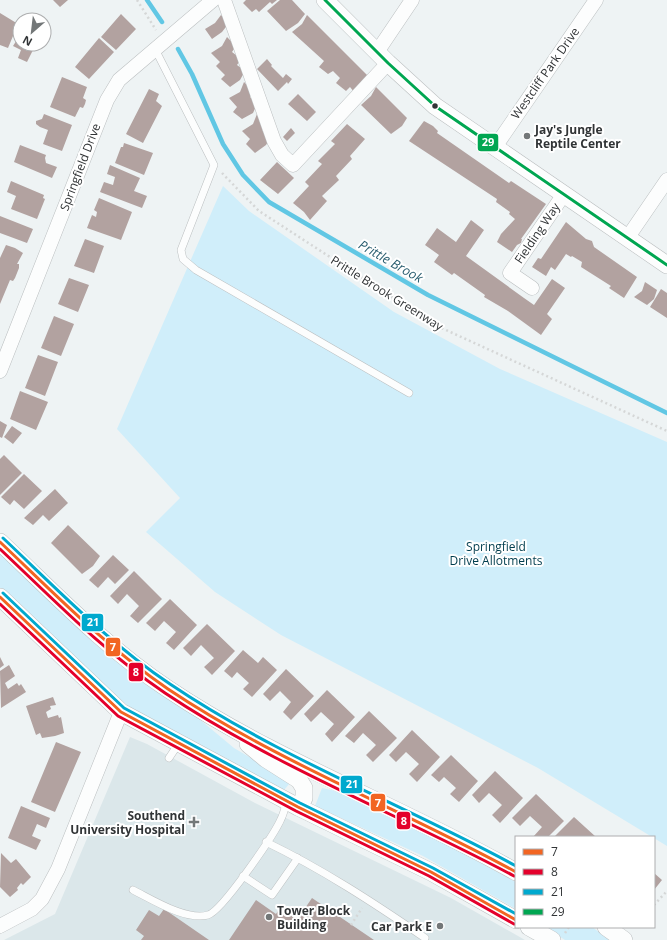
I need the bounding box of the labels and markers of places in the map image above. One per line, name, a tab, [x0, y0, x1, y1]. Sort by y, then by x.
unlabelled marker	[430, 101, 440, 111]
place label: Jay's Jungle Reptile Center	[534, 121, 621, 152]
marker: Jay's Jungle Reptile Center	[522, 131, 532, 141]
place label: Southend University Hospital	[70, 807, 185, 838]
marker: Southend University Hospital	[188, 816, 200, 828]
place label: Tower Block Building	[277, 902, 351, 933]
marker: Tower Block Building	[264, 912, 274, 922]
place label: Car Park E	[371, 918, 432, 935]
marker: Car Park E	[435, 921, 445, 931]

